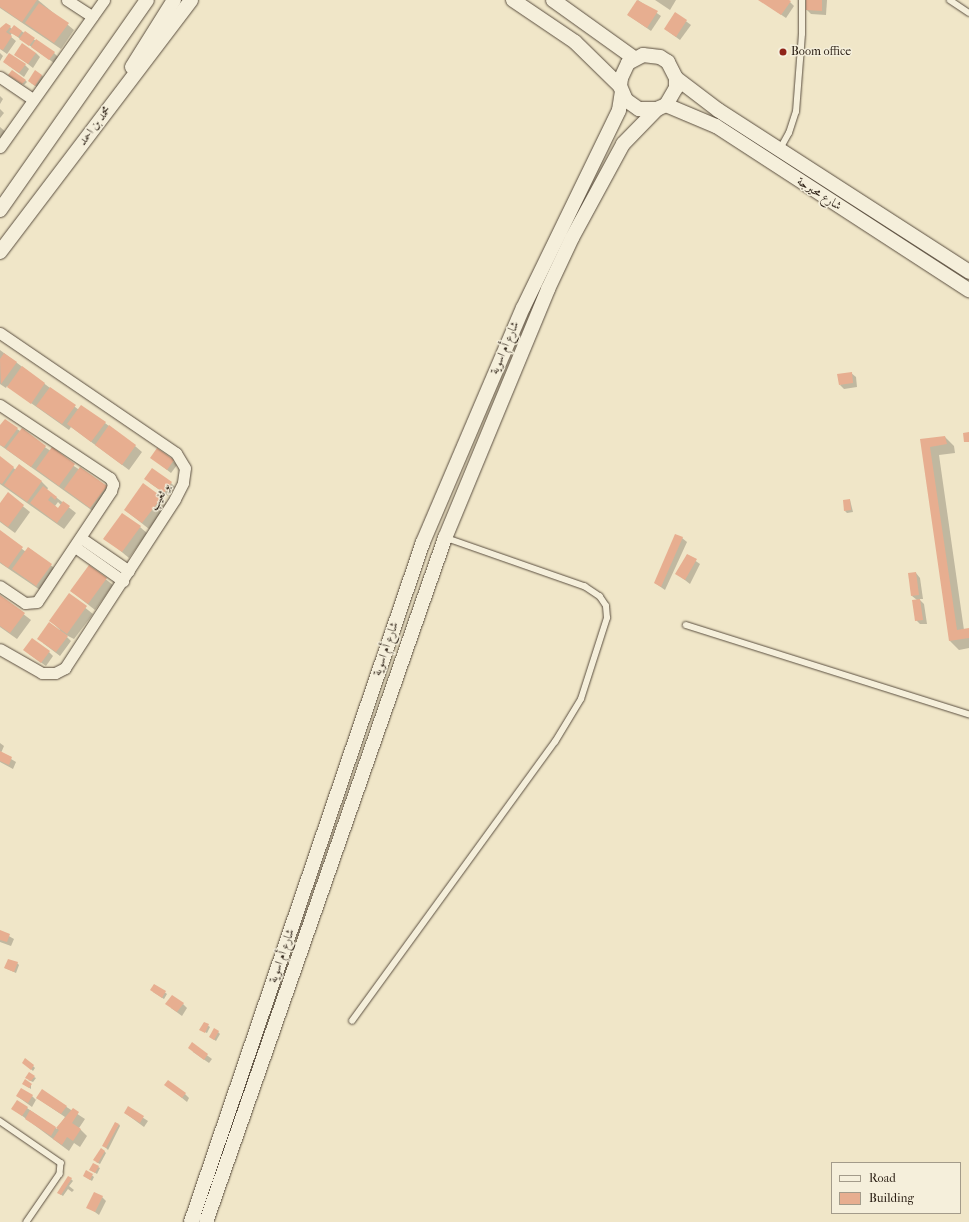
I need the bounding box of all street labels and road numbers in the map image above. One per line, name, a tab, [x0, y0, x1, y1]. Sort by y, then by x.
street label: محمد بن احمد	[76, 103, 114, 149]
street label: شارع محيرجة	[794, 174, 844, 214]
street label: شارع أم اسوية	[487, 319, 523, 377]
street label: بو ثغيب	[146, 481, 174, 513]
street label: شارع أم اسوية	[370, 620, 402, 678]
street label: شارع أم اسوية	[266, 927, 298, 985]

